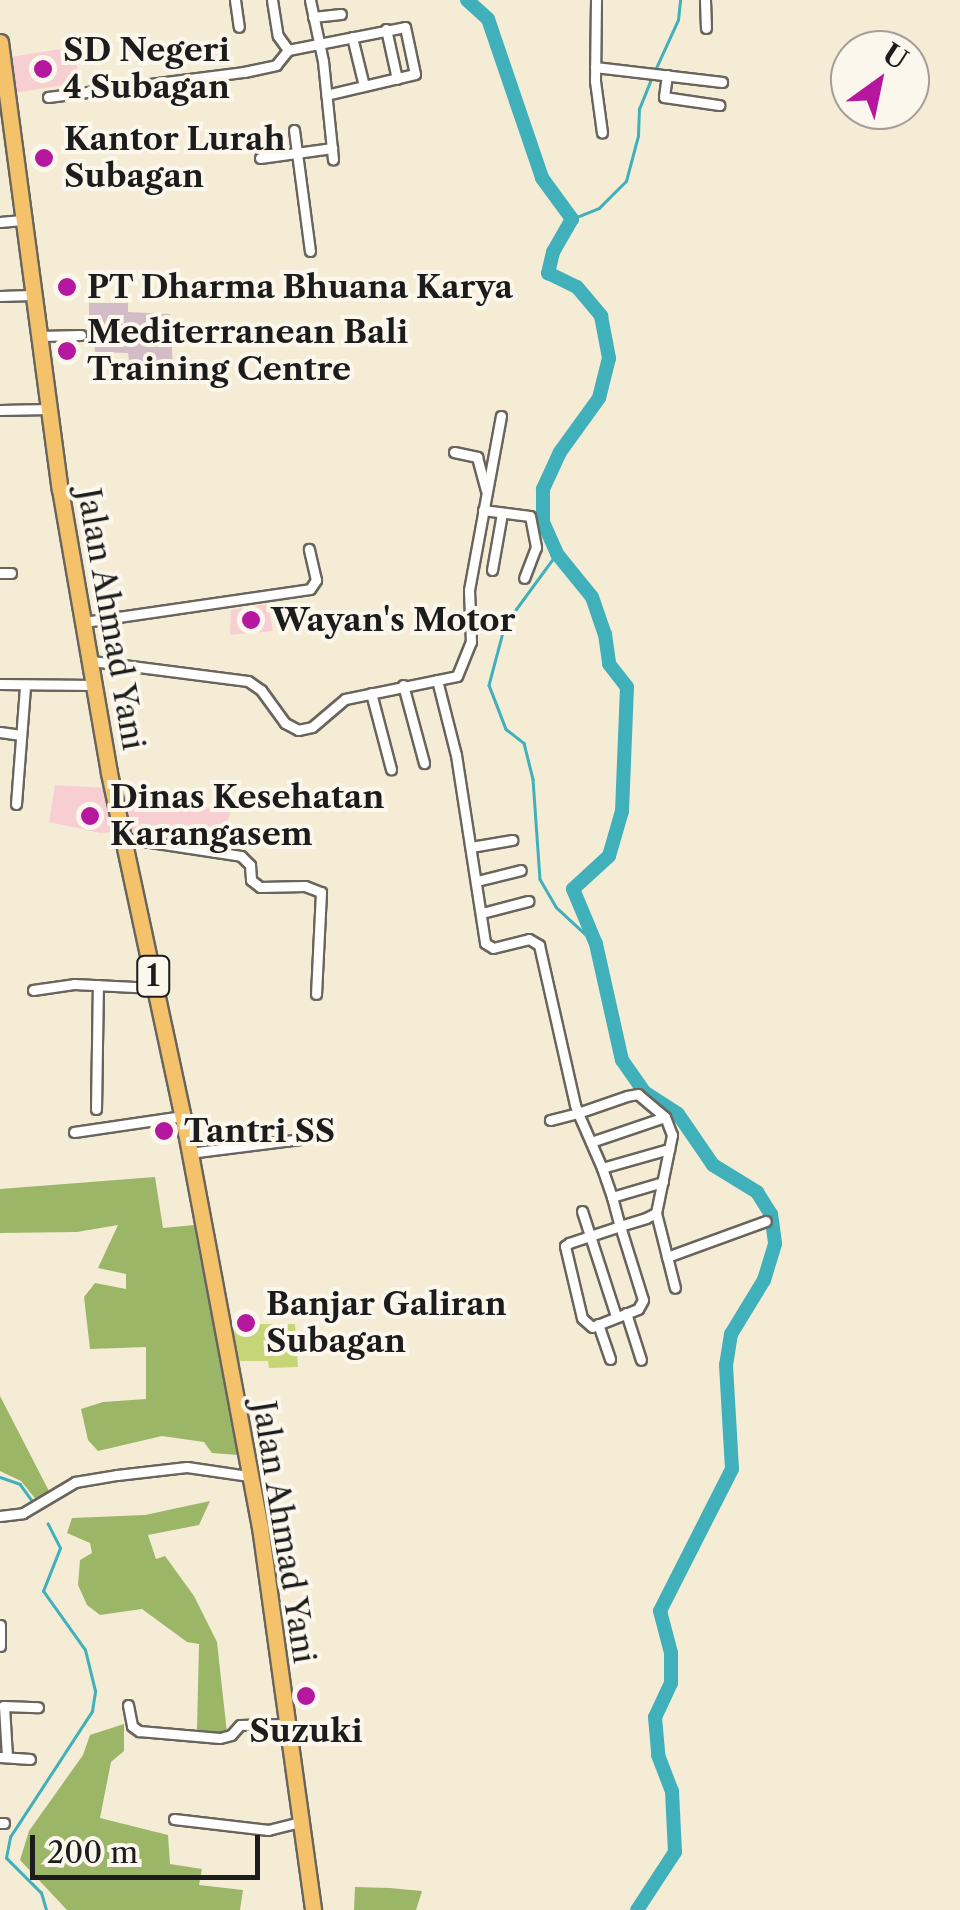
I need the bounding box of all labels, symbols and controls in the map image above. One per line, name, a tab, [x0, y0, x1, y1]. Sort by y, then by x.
north arrow	[830, 30, 930, 130]
place label: SD Negeri 4 Subagan	[63, 32, 230, 107]
text: U	[876, 36, 914, 77]
marker: SD Negeri 4 Subagan	[32, 58, 54, 80]
place label: Kantor Lurah Subagan	[64, 121, 286, 196]
marker: Kantor Lurah Subagan	[33, 147, 55, 169]
place label: PT Dharma Bhuana Karya	[87, 268, 515, 306]
marker: PT Dharma Bhuana Karya	[56, 276, 78, 298]
place label: Mediterranean Bali Training Centre	[87, 314, 408, 389]
marker: Mediterranean Bali Training Centre	[56, 340, 78, 362]
street label: Jalan Ahmad Yani	[69, 484, 153, 754]
place label: Wayan's Motor	[271, 601, 515, 639]
marker: Wayan's Motor	[240, 609, 262, 631]
place label: Dinas Kesehatan Karangasem	[110, 779, 384, 854]
marker: Dinas Kesehatan Karangasem	[79, 805, 101, 827]
road number: 1	[136, 951, 170, 1001]
place label: Tantri SS	[184, 1112, 335, 1150]
marker: Tantri SS	[153, 1120, 175, 1142]
place label: Banjar Galiran Subagan	[266, 1286, 507, 1361]
marker: Banjar Galiran Subagan	[235, 1312, 257, 1334]
street label: Jalan Ahmad Yani	[244, 1397, 324, 1667]
marker: Suzuki	[295, 1685, 317, 1707]
place label: Suzuki	[249, 1712, 363, 1750]
scale bar	[35, 1815, 265, 1877]
text: 200 m	[47, 1834, 138, 1871]

